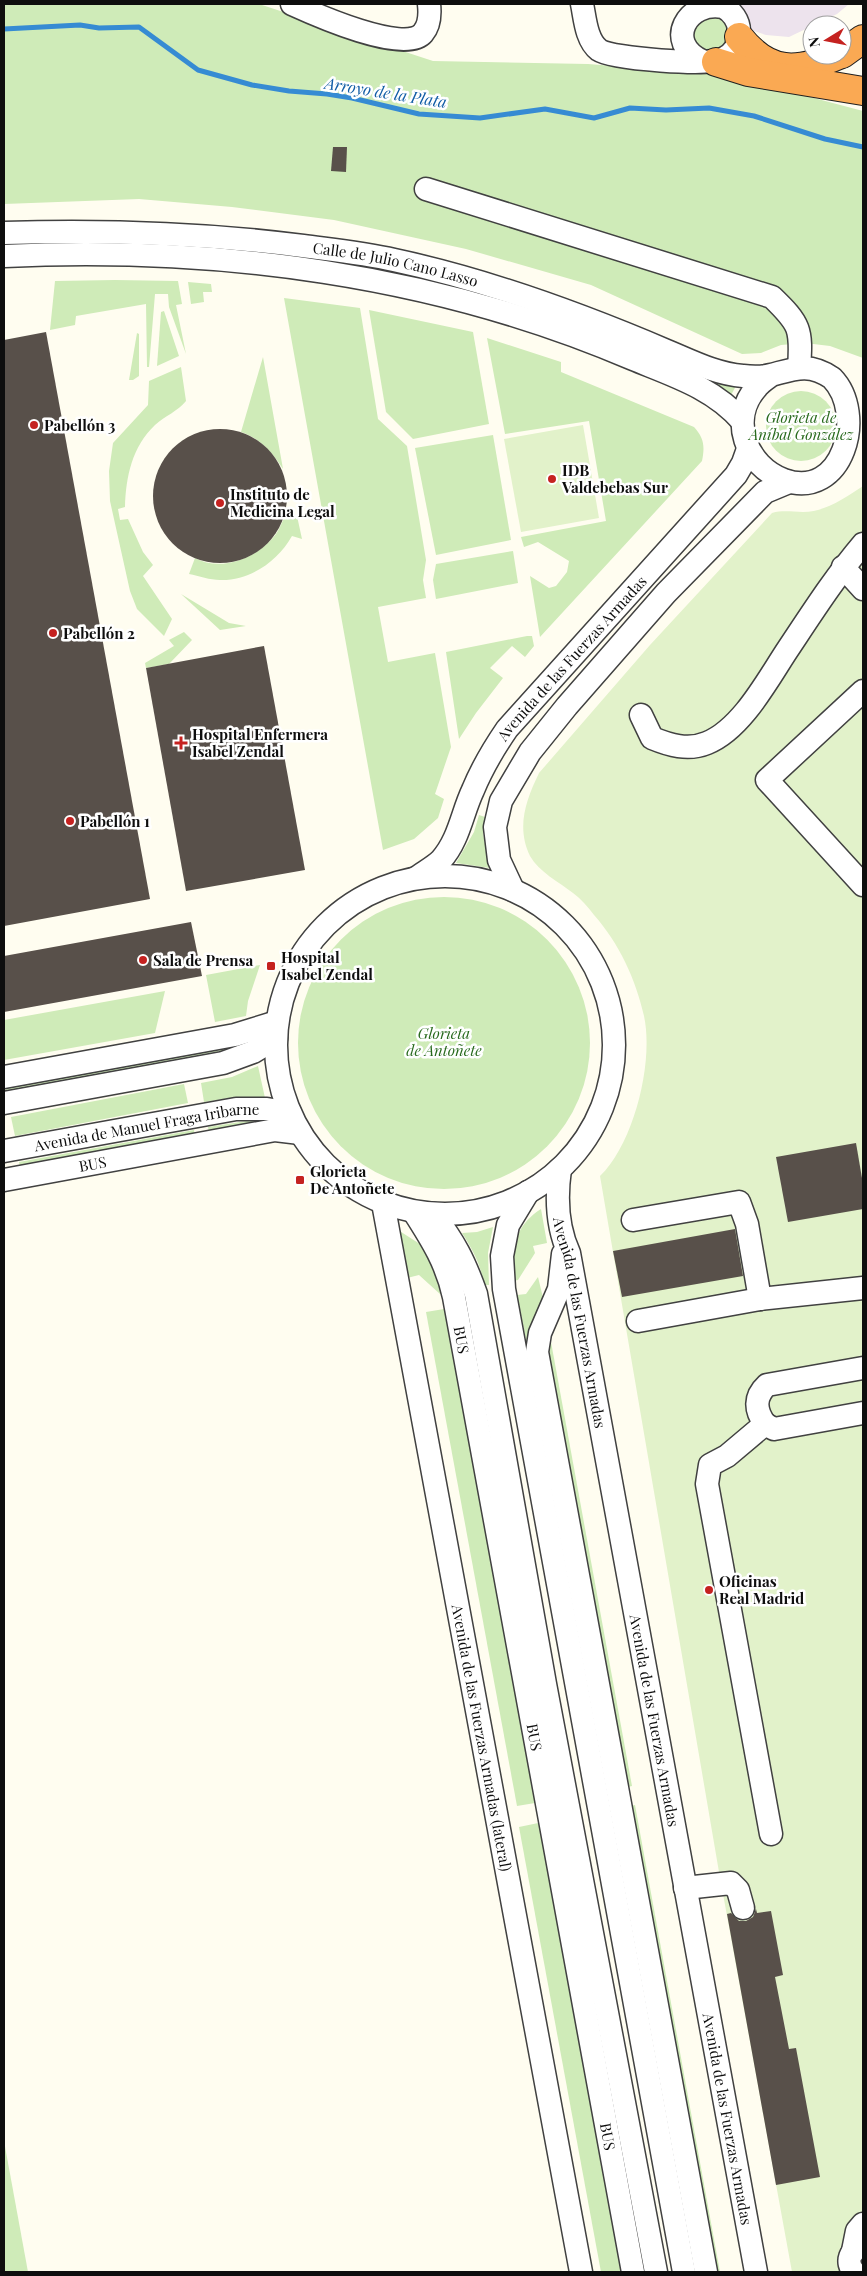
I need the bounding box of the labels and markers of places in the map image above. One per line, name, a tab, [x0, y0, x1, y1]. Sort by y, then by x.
place label: Pabellón 3	[44, 415, 115, 435]
marker: Pabellón 3	[28, 419, 40, 431]
place label: IDB Valdebebas Sur	[561, 460, 668, 497]
marker: IDB Valdebebas Sur	[546, 473, 558, 485]
place label: Instituto de Medicina Legal	[230, 484, 335, 521]
marker: Instituto de Medicina Legal	[214, 497, 226, 509]
place label: Pabellón 2	[63, 623, 135, 643]
marker: Pabellón 2	[47, 627, 59, 639]
place label: Hospital Enfermera Isabel Zendal	[192, 724, 328, 761]
marker: Hospital Enfermera Isabel Zendal	[174, 736, 188, 750]
place label: Pabellón 1	[80, 811, 150, 831]
marker: Pabellón 1	[64, 815, 76, 827]
place label: Hospital Isabel Zendal	[281, 947, 373, 984]
place label: Sala de Prensa	[153, 950, 253, 970]
marker: Sala de Prensa	[137, 954, 149, 966]
marker: Hospital Isabel Zendal	[265, 960, 277, 972]
place label: Glorieta De Antoñete	[310, 1161, 395, 1198]
marker: Glorieta De Antoñete	[294, 1174, 306, 1186]
place label: Oficinas Real Madrid	[719, 1571, 804, 1608]
marker: Oficinas Real Madrid	[703, 1584, 715, 1596]

